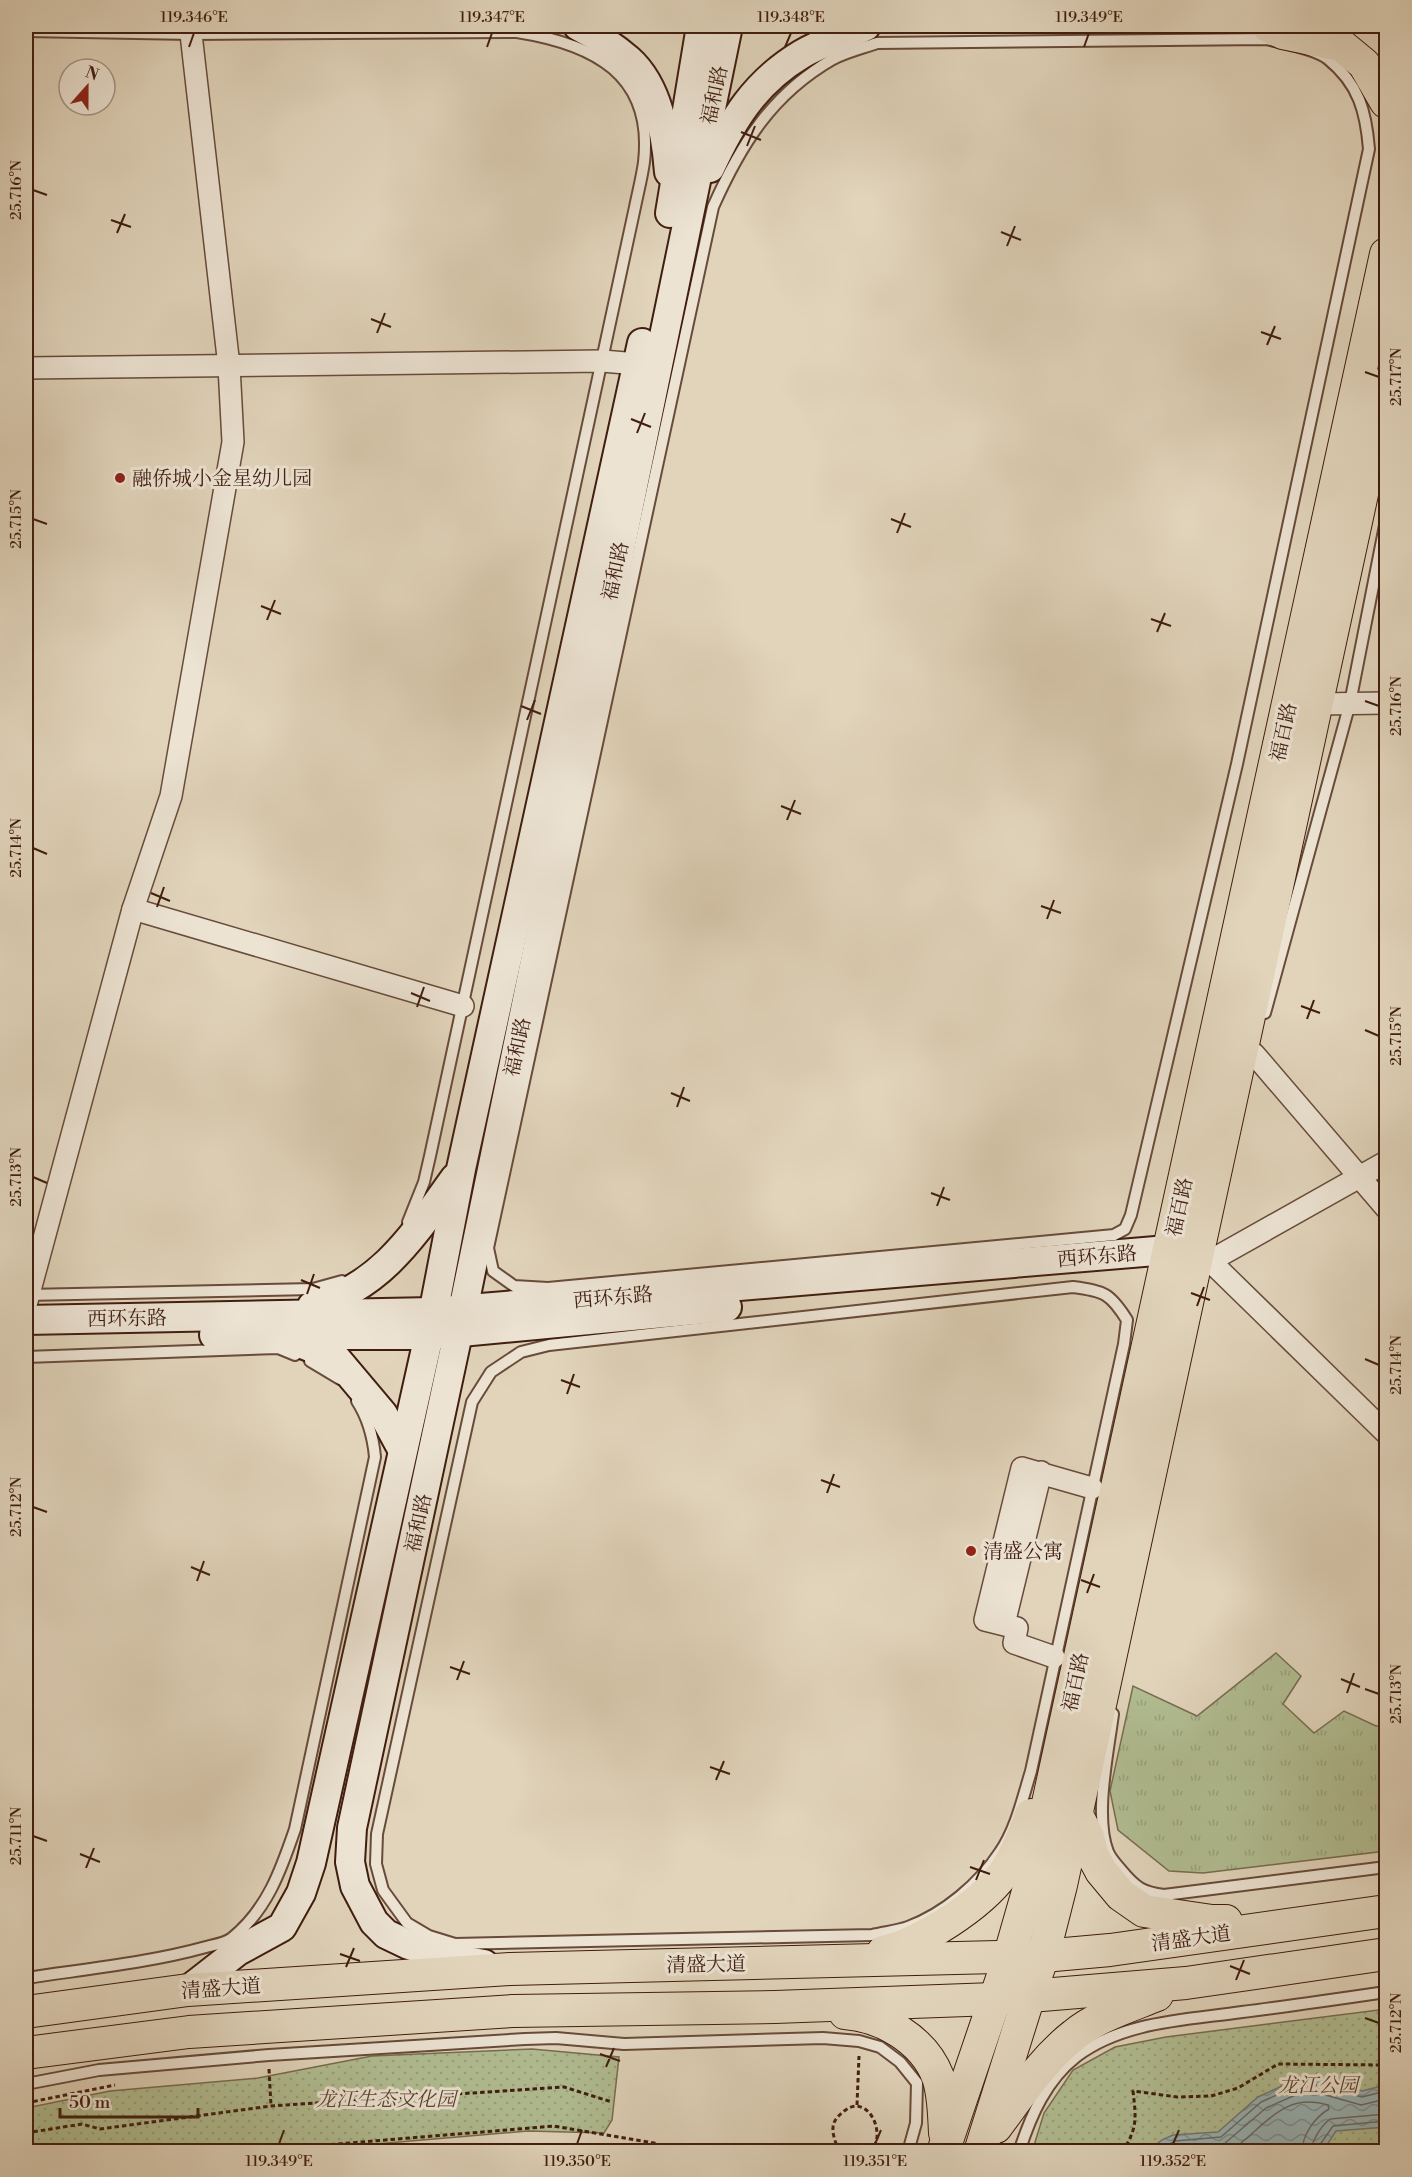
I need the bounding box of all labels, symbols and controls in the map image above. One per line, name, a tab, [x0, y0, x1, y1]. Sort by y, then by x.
text: 119.346°E	[160, 8, 228, 27]
text: 119.347°E	[459, 8, 525, 27]
text: 119.348°E	[757, 8, 825, 27]
text: 119.349°E	[1055, 8, 1123, 27]
north arrow	[57, 57, 117, 117]
text: N	[83, 62, 102, 86]
street label: 福和路	[697, 63, 734, 127]
text: 25.716°N	[7, 160, 26, 220]
text: 25.717°N	[1387, 348, 1406, 406]
place label: 融侨城小金星幼儿园	[132, 467, 312, 492]
marker: 融侨城小金星幼儿园	[113, 471, 127, 485]
text: 25.715°N	[7, 489, 26, 549]
street label: 福和路	[598, 539, 635, 603]
text: 25.716°N	[1387, 676, 1406, 736]
street label: 福百路	[1266, 700, 1303, 764]
text: 25.714°N	[7, 818, 26, 878]
text: 25.715°N	[1387, 1006, 1406, 1066]
street label: 福和路	[500, 1015, 537, 1079]
text: 25.713°N	[7, 1147, 26, 1207]
street label: 福百路	[1162, 1175, 1199, 1239]
street label: 西环东路	[1056, 1242, 1138, 1273]
street label: 西环东路	[572, 1283, 654, 1314]
street label: 西环东路	[87, 1306, 167, 1333]
text: 25.714°N	[1387, 1335, 1406, 1395]
text: 25.712°N	[7, 1477, 26, 1537]
street label: 福和路	[401, 1491, 438, 1555]
place label: 清盛公寓	[983, 1540, 1063, 1565]
marker: 清盛公寓	[964, 1544, 978, 1558]
street label: 福百路	[1058, 1650, 1095, 1714]
text: 25.713°N	[1387, 1664, 1406, 1724]
text: 25.711°N	[7, 1807, 26, 1865]
street label: 清盛大道	[1150, 1922, 1233, 1957]
street label: 清盛大道	[666, 1952, 746, 1979]
street label: 清盛大道	[180, 1974, 262, 2005]
text: 25.712°N	[1387, 1993, 1406, 2053]
park label: 龙江公园	[1278, 2074, 1361, 2099]
scale bar	[60, 2081, 198, 2119]
park label: 龙江生态文化园	[316, 2088, 459, 2113]
text: 50 m	[69, 2091, 111, 2114]
text: 119.349°E	[245, 2152, 313, 2171]
text: 119.350°E	[543, 2152, 611, 2171]
text: 119.351°E	[843, 2152, 907, 2171]
text: 119.352°E	[1140, 2152, 1206, 2171]

